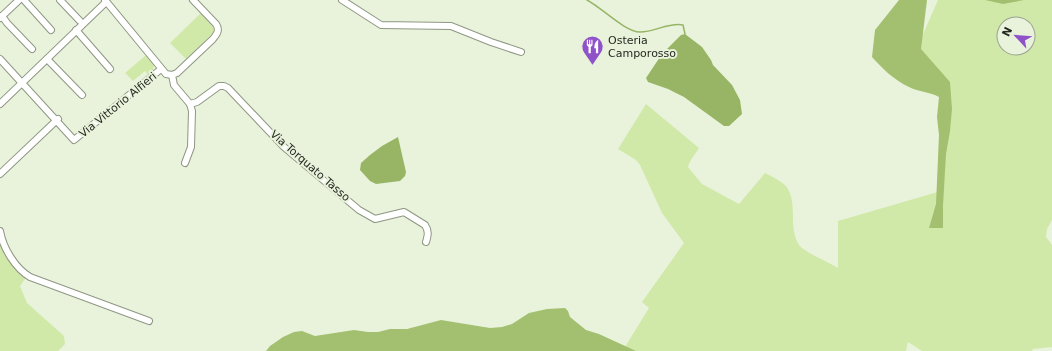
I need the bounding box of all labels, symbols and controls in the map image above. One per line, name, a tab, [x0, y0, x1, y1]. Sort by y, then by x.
north arrow	[996, 16, 1036, 56]
text: N	[1000, 25, 1015, 39]
restaurant icon: Osteria Camporosso	[579, 33, 605, 66]
place label: Osteria Camporosso	[608, 34, 676, 60]
street label: Via Vittorio Alfieri	[77, 70, 159, 140]
street label: Via Torquato Tasso	[267, 128, 353, 204]

